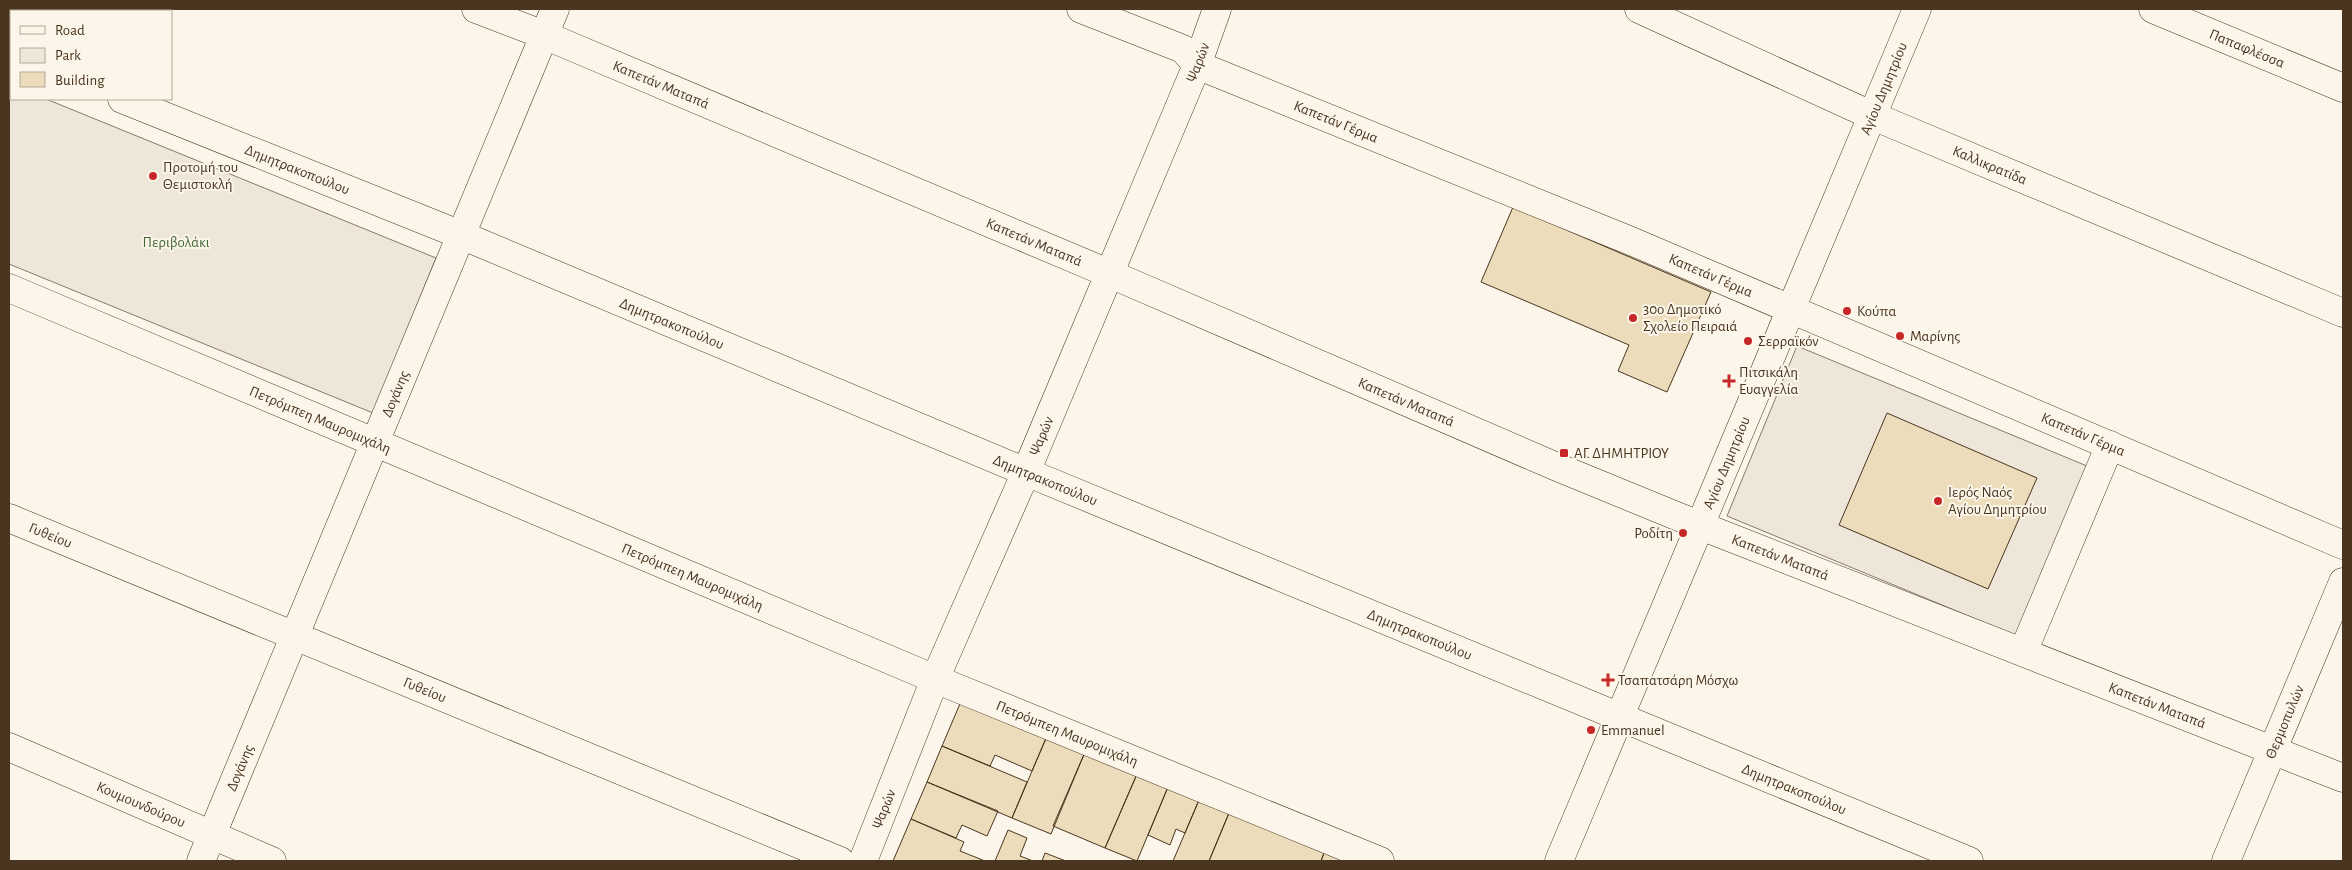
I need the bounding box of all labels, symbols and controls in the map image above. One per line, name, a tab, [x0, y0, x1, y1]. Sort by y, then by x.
legend	[10, 10, 172, 100]
text: Road	[55, 23, 85, 38]
street label: Παπαφλέσσα	[2207, 26, 2287, 71]
street label: Αγίου Δημητρίου	[1858, 40, 1910, 137]
street label: Ψαρών	[1183, 41, 1212, 84]
text: Park	[55, 48, 81, 63]
street label: Καπετάν Ματαπά	[611, 58, 712, 111]
text: Building	[55, 73, 105, 88]
street label: Καπετάν Γέρμα	[1292, 98, 1381, 145]
street label: Δημητρακοπούλου	[243, 142, 352, 197]
street label: Καλλικρατίδα	[1950, 143, 2029, 187]
place label: Προτομή του Θεμιστοκλή	[163, 160, 238, 192]
marker: Προτομή του Θεμιστοκλή	[147, 170, 159, 182]
street label: Καπετάν Ματαπά	[984, 215, 1085, 269]
park label: Περιβολάκι	[142, 235, 210, 250]
street label: Καπετάν Γέρμα	[1667, 251, 1755, 300]
street label: Δημητρακοπούλου	[618, 295, 726, 352]
place label: 30ο Δημοτικό Σχολείο Πειραιά	[1643, 302, 1738, 334]
place label: Κούπα	[1857, 304, 1897, 319]
marker: Κούπα	[1841, 305, 1853, 317]
marker: 30ο Δημοτικό Σχολείο Πειραιά	[1627, 312, 1639, 324]
place label: Μαρίνης	[1910, 329, 1960, 344]
marker: Μαρίνης	[1894, 330, 1906, 342]
place label: Σερραϊκόν	[1758, 334, 1819, 349]
marker: Σερραϊκόν	[1742, 335, 1754, 347]
place label: Πιτσικάλη Ευαγγελία	[1739, 365, 1798, 397]
street label: Δογάνης	[379, 368, 412, 419]
street label: Καπετάν Ματαπά	[1356, 375, 1457, 429]
marker: Πιτσικάλη Ευαγγελία	[1723, 375, 1735, 387]
street label: Πετρόμπεη Μαυρομιχάλη	[247, 383, 393, 456]
street label: Καπετάν Γέρμα	[2039, 410, 2128, 459]
street label: Ψαρών	[1026, 414, 1056, 458]
street label: Αγίου Δημητρίου	[1700, 414, 1752, 511]
place label: ΑΓ. ΔΗΜΗΤΡΙΟΥ	[1574, 446, 1669, 461]
marker: ΑΓ. ΔΗΜΗΤΡΙΟΥ	[1558, 447, 1570, 459]
street label: Δημητρακοπούλου	[991, 452, 1100, 508]
place label: Ιερός Ναός Αγίου Δημητρίου	[1948, 485, 2047, 517]
marker: Ιερός Ναός Αγίου Δημητρίου	[1932, 495, 1944, 507]
street label: Γυθείου	[27, 520, 74, 551]
place label: Ροδίτη	[1634, 526, 1673, 541]
marker: Ροδίτη	[1677, 527, 1689, 539]
street label: Καπετάν Ματαπά	[1730, 531, 1831, 583]
street label: Πετρόμπεη Μαυρομιχάλη	[620, 540, 766, 613]
street label: Δημητρακοπούλου	[1365, 606, 1474, 663]
place label: Τσαπατσάρη Μόσχω	[1618, 673, 1739, 688]
street label: Γυθείου	[401, 674, 449, 705]
marker: Τσαπατσάρη Μόσχω	[1602, 674, 1614, 686]
street label: Καπετάν Ματαπά	[2107, 679, 2208, 731]
street label: Θερμοπυλών	[2262, 683, 2306, 761]
street label: Πετρόμπεη Μαυρομιχάλη	[994, 697, 1140, 769]
place label: Emmanuel	[1601, 723, 1665, 738]
marker: Emmanuel	[1585, 724, 1597, 736]
street label: Δογάνης	[223, 742, 256, 793]
street label: Δημητρακοπούλου	[1740, 761, 1849, 817]
street label: Κουμουνδούρου	[95, 779, 188, 830]
street label: Ψαρών	[869, 787, 898, 831]

